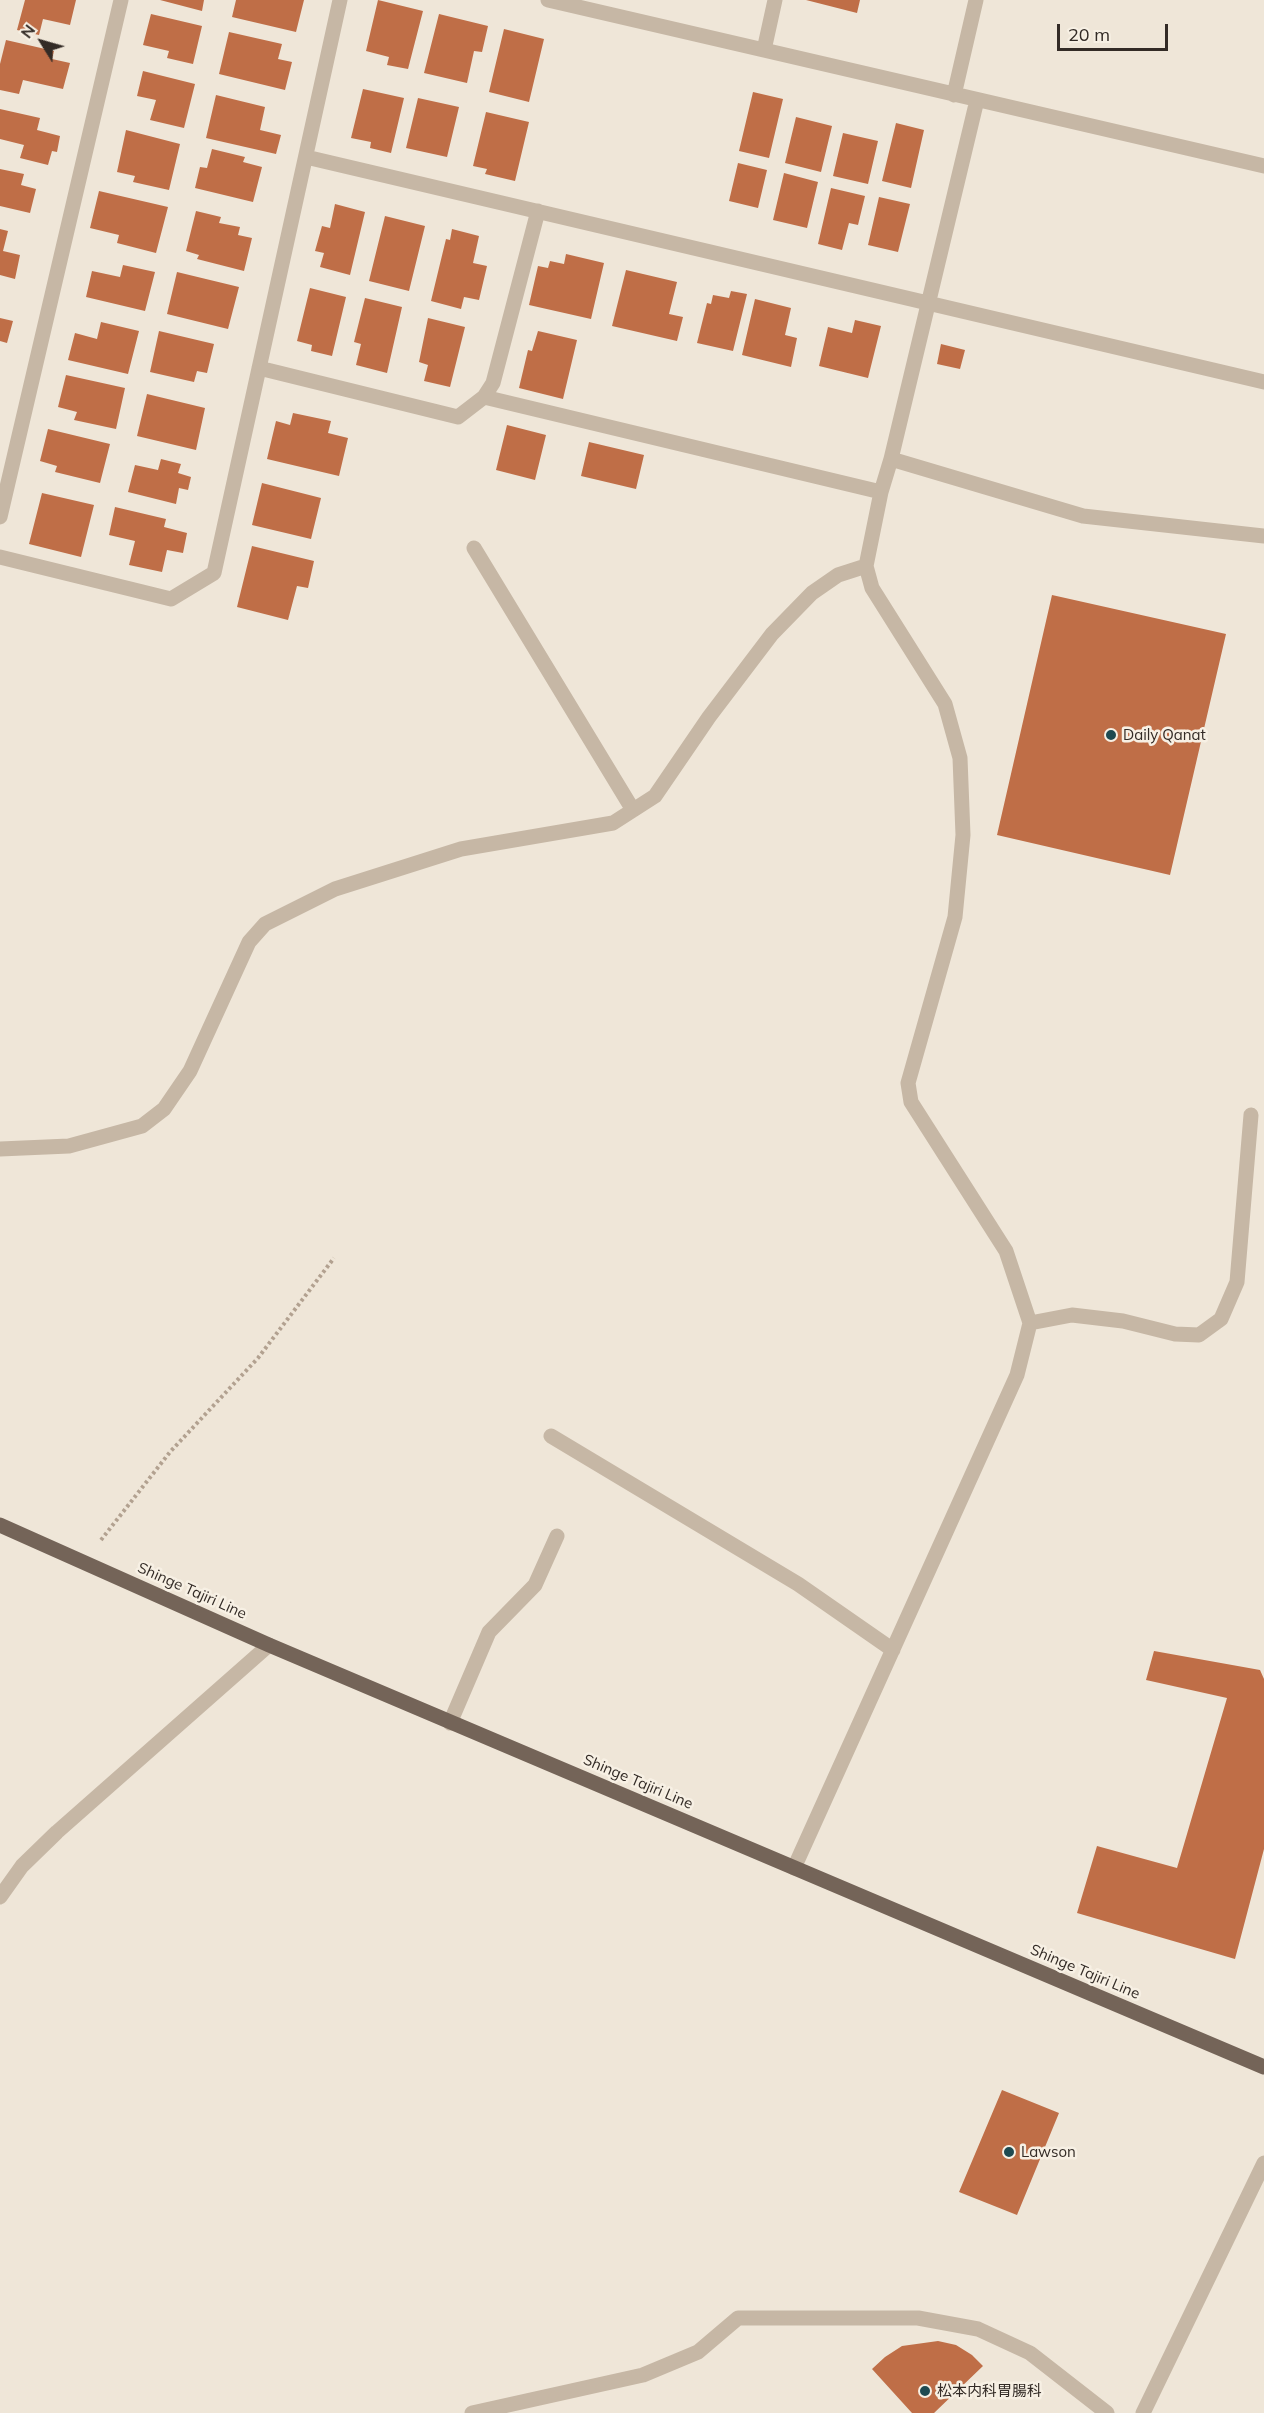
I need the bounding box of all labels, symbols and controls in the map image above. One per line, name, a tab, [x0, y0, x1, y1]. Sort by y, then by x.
north arrow	[12, 12, 72, 72]
scale bar	[1060, 12, 1171, 50]
text: N	[16, 20, 39, 42]
text: 20 m	[1068, 23, 1110, 46]
place label: Daily Qanat	[1123, 726, 1206, 744]
marker: Daily Qanat	[1104, 728, 1118, 742]
street label: Shinge Tajiri Line	[135, 1559, 249, 1623]
street label: Shinge Tajiri Line	[580, 1751, 696, 1813]
street label: Shinge Tajiri Line	[1027, 1941, 1143, 2003]
place label: Lawson	[1021, 2143, 1076, 2161]
marker: Lawson	[1002, 2145, 1016, 2159]
place label: 松本内科胃腸科	[937, 2382, 1042, 2400]
marker: 松本内科胃腸科	[918, 2384, 932, 2398]

